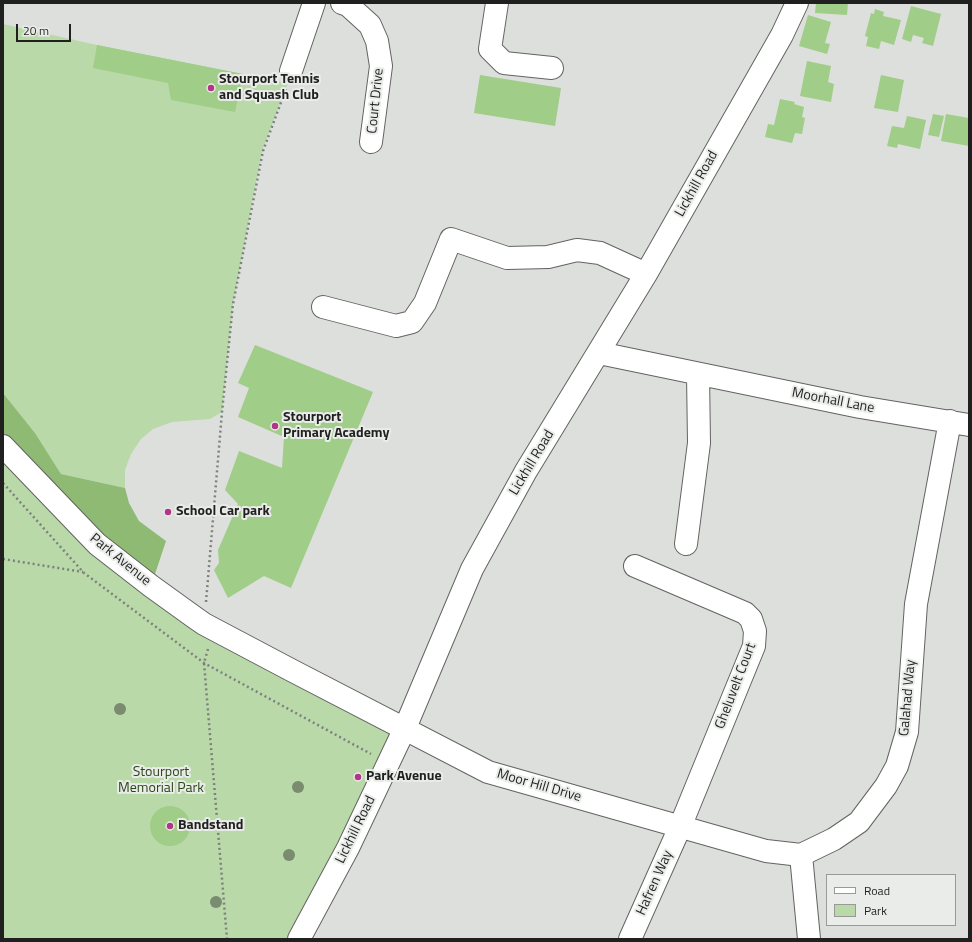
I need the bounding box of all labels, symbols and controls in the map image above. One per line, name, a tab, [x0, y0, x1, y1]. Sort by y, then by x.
scale bar	[18, 16, 73, 42]
text: 20 m	[23, 21, 49, 40]
street label: Court Drive	[364, 67, 388, 135]
place label: Stourport Tennis and Squash Club	[219, 72, 320, 104]
marker: Stourport Tennis and Squash Club	[206, 83, 216, 93]
street label: Lickhill Road	[672, 148, 722, 220]
street label: Moorhall Lane	[790, 385, 876, 417]
place label: Stourport Primary Academy	[283, 410, 390, 442]
marker: Stourport Primary Academy	[270, 421, 280, 431]
street label: Lickhill Road	[506, 427, 558, 499]
place label: School Car park	[176, 504, 270, 520]
marker: School Car park	[163, 507, 173, 517]
street label: Park Avenue	[86, 530, 154, 590]
street label: Gheluvelt Court	[712, 641, 760, 731]
street label: Galahad Way	[896, 659, 920, 737]
park label: Stourport Memorial Park	[118, 765, 204, 798]
street label: Moor Hill Drive	[495, 766, 583, 806]
place label: Park Avenue	[366, 769, 442, 785]
marker: Park Avenue	[353, 772, 363, 782]
street label: Lickhill Road	[332, 794, 380, 866]
place label: Bandstand	[178, 818, 243, 834]
marker: Bandstand	[165, 821, 175, 831]
street label: Hafren Way	[633, 848, 677, 918]
legend	[826, 874, 956, 926]
text: Road	[864, 881, 890, 900]
text: Park	[864, 901, 887, 920]

